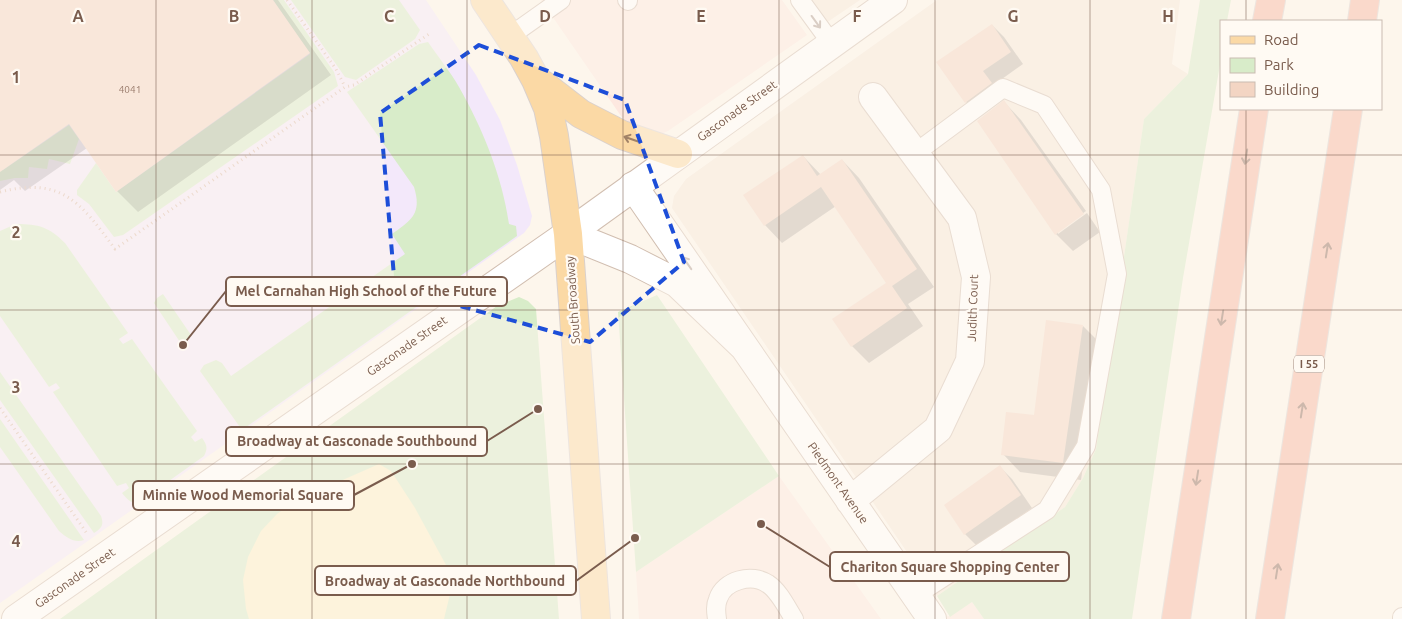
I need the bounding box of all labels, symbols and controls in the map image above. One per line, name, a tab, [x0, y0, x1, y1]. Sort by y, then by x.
text: A	[72, 7, 84, 25]
text: B	[229, 7, 239, 25]
text: C	[384, 7, 394, 25]
text: D	[539, 7, 551, 25]
text: E	[696, 7, 706, 25]
text: F	[853, 7, 862, 25]
text: G	[1007, 7, 1019, 25]
text: H	[1162, 7, 1174, 25]
one-way arrow	[810, 15, 821, 28]
legend	[1220, 20, 1382, 110]
text: Road	[1264, 31, 1299, 48]
text: Park	[1264, 56, 1294, 73]
text: 1	[11, 68, 21, 86]
street label: Gasconade Street	[695, 77, 779, 144]
text: Building	[1264, 81, 1319, 98]
house number: 4041	[119, 84, 141, 95]
one-way arrow	[624, 134, 640, 143]
one-way arrow	[1241, 149, 1251, 165]
text: 2	[11, 223, 21, 241]
one-way arrow	[1322, 242, 1332, 258]
street label: South Broadway	[563, 255, 582, 344]
one-way arrow	[682, 257, 692, 271]
street label: Judith Court	[965, 274, 980, 342]
callout: Mel Carnahan High School of the Future	[226, 277, 507, 306]
text: Mel Carnahan High School of the Future	[235, 283, 497, 299]
one-way arrow	[1216, 309, 1226, 325]
street label: Gasconade Street	[364, 313, 450, 378]
road number: I 55	[1294, 356, 1324, 372]
text: 3	[11, 378, 21, 396]
one-way arrow	[1297, 403, 1307, 419]
callout: Broadway at Gasconade Southbound	[226, 427, 487, 456]
text: Broadway at Gasconade Southbound	[237, 433, 477, 449]
street label: Piedmont Avenue	[806, 440, 871, 526]
one-way arrow	[1192, 470, 1202, 486]
callout: Minnie Wood Memorial Square	[133, 481, 354, 510]
text: Minnie Wood Memorial Square	[142, 487, 344, 503]
text: 4	[11, 532, 21, 550]
street label: Gasconade Street	[32, 545, 118, 610]
callout: Chariton Square Shopping Center	[830, 552, 1069, 581]
text: Chariton Square Shopping Center	[841, 559, 1060, 575]
one-way arrow	[1273, 563, 1283, 579]
callout: Broadway at Gasconade Northbound	[315, 566, 576, 595]
text: Broadway at Gasconade Northbound	[325, 573, 565, 589]

